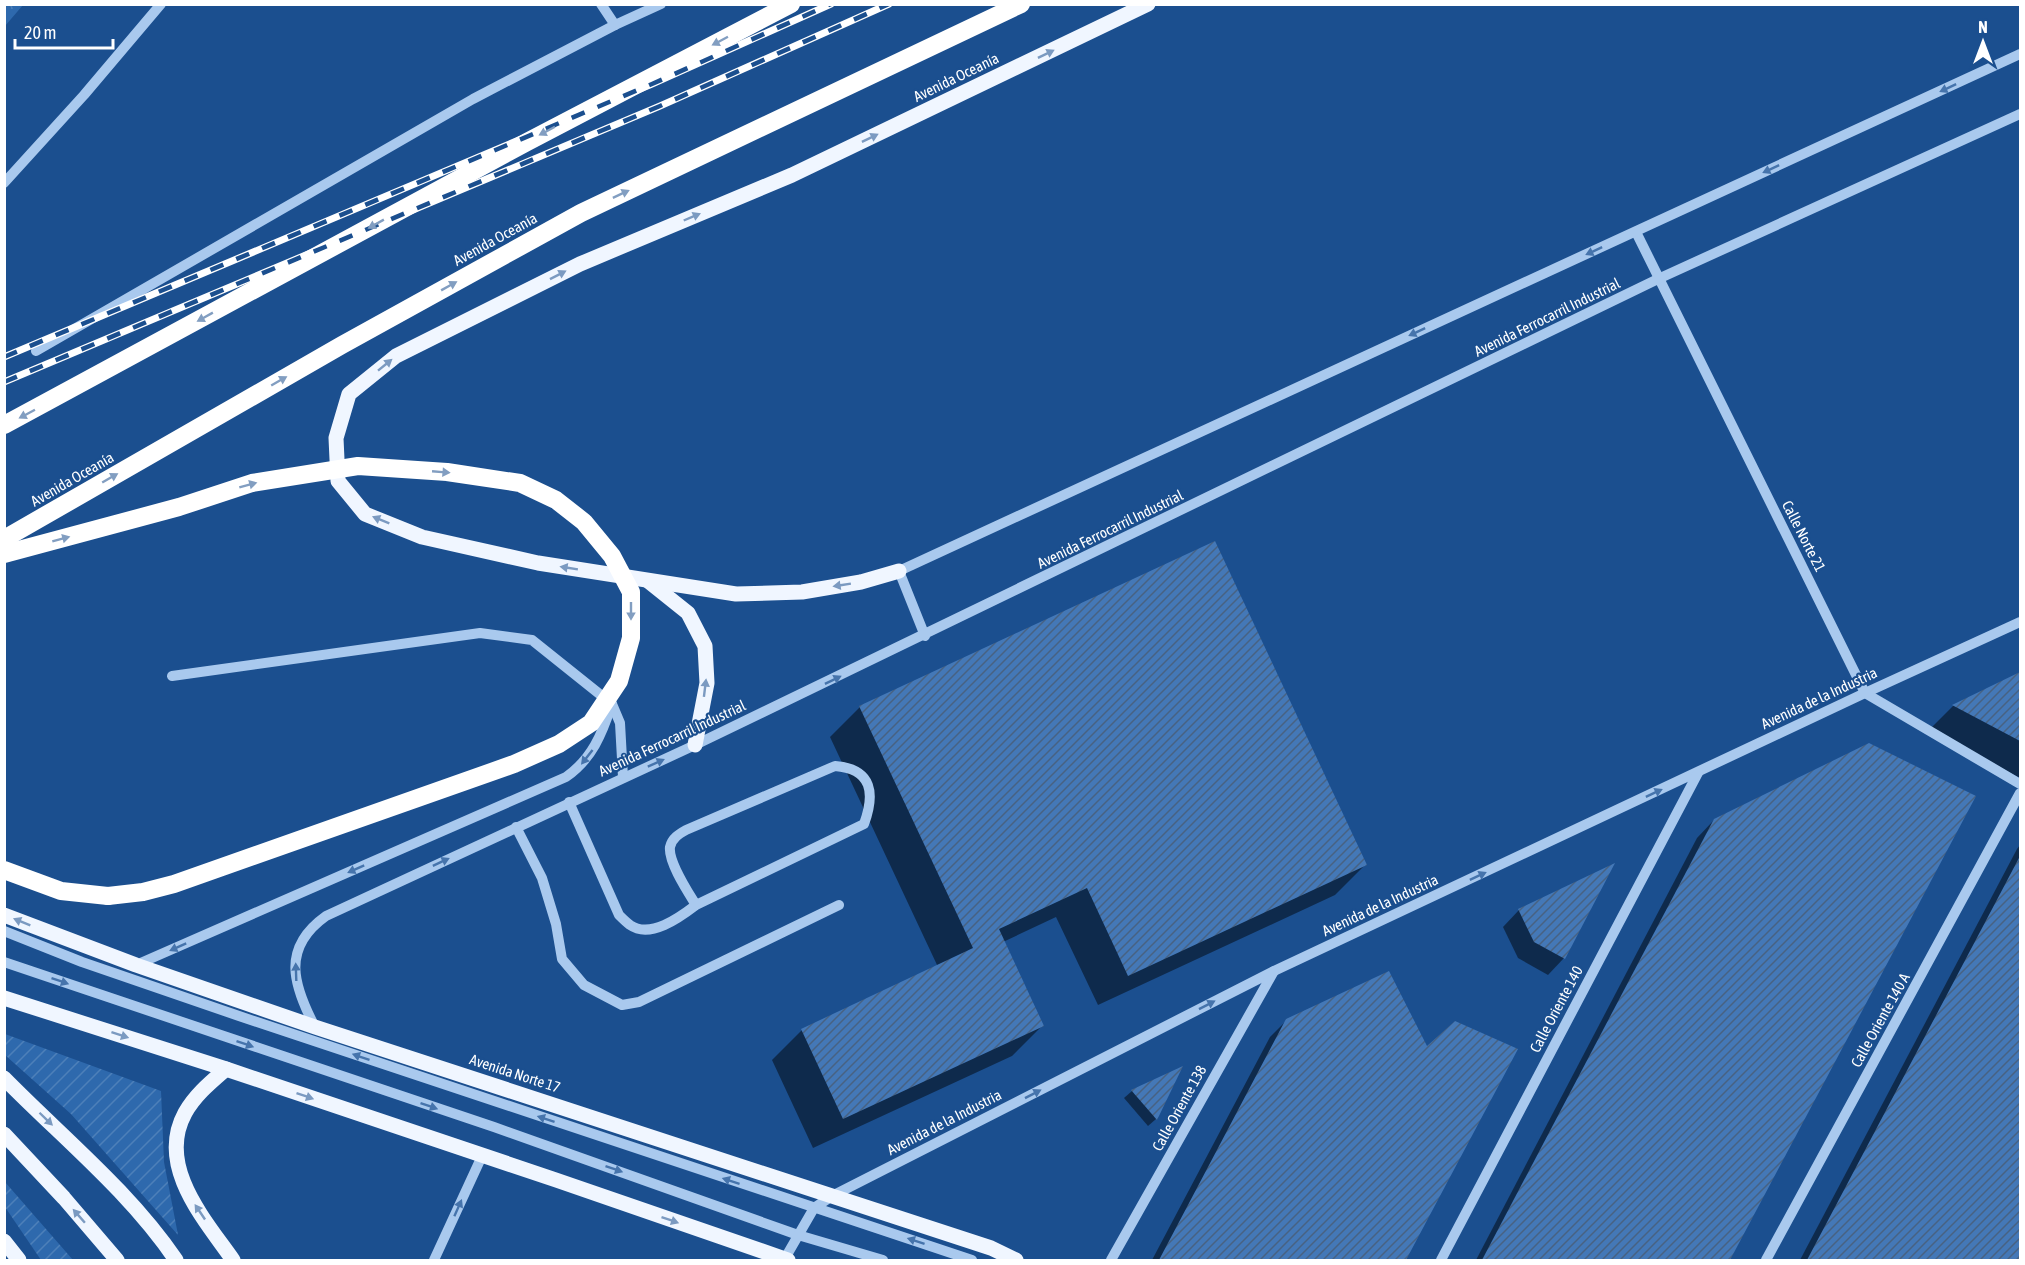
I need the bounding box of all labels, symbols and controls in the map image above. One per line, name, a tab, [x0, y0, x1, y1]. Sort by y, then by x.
scale bar	[15, 12, 112, 50]
north arrow	[1953, 12, 2013, 72]
text: N	[1978, 18, 1988, 36]
text: 20 m	[24, 22, 56, 43]
one-way arrow	[712, 36, 729, 45]
street label: Avenida Oceanía	[911, 49, 1001, 105]
one-way arrow	[1037, 49, 1054, 58]
one-way arrow	[1940, 83, 1957, 92]
one-way arrow	[539, 126, 556, 136]
one-way arrow	[861, 134, 878, 143]
one-way arrow	[1763, 165, 1780, 174]
one-way arrow	[612, 189, 629, 198]
street label: Avenida Oceanía	[450, 209, 540, 269]
one-way arrow	[683, 212, 701, 222]
one-way arrow	[367, 219, 384, 229]
one-way arrow	[1586, 246, 1603, 255]
one-way arrow	[550, 270, 567, 280]
street label: Avenida Ferrocarril Industrial	[1471, 274, 1623, 360]
one-way arrow	[441, 281, 458, 291]
one-way arrow	[196, 312, 213, 322]
one-way arrow	[1408, 328, 1425, 337]
one-way arrow	[378, 359, 393, 371]
one-way arrow	[271, 376, 288, 386]
one-way arrow	[18, 409, 35, 419]
street label: Avenida Oceanía	[28, 448, 116, 510]
one-way arrow	[432, 467, 451, 477]
one-way arrow	[102, 473, 118, 484]
one-way arrow	[239, 480, 257, 489]
street label: Avenida Ferrocarril Industrial	[1034, 486, 1186, 572]
street label: Calle Norte 21	[1779, 498, 1829, 574]
one-way arrow	[371, 515, 389, 525]
one-way arrow	[52, 534, 70, 543]
one-way arrow	[559, 564, 578, 573]
one-way arrow	[833, 581, 852, 590]
one-way arrow	[626, 601, 636, 620]
street label: Avenida de la Industria	[1758, 664, 1880, 732]
one-way arrow	[824, 675, 841, 684]
one-way arrow	[701, 678, 710, 697]
street label: Avenida Ferrocarril Industrial	[596, 696, 748, 780]
one-way arrow	[581, 749, 594, 765]
one-way arrow	[648, 758, 665, 767]
one-way arrow	[1646, 788, 1663, 797]
one-way arrow	[432, 857, 449, 866]
one-way arrow	[348, 864, 365, 873]
street label: Avenida de la Industria	[1319, 871, 1441, 939]
one-way arrow	[1469, 871, 1486, 880]
one-way arrow	[13, 917, 31, 927]
one-way arrow	[169, 943, 187, 952]
one-way arrow	[291, 963, 300, 982]
street label: Calle Oriente 140	[1526, 963, 1586, 1055]
street label: Calle Oriente 140 A	[1847, 970, 1913, 1070]
one-way arrow	[51, 976, 69, 986]
one-way arrow	[1199, 1000, 1216, 1010]
one-way arrow	[111, 1031, 129, 1040]
one-way arrow	[236, 1039, 254, 1049]
street label: Avenida Norte 17	[467, 1050, 563, 1096]
one-way arrow	[352, 1052, 370, 1062]
street label: Calle Oriente 138	[1148, 1062, 1210, 1154]
street label: Avenida de la Industria	[884, 1086, 1004, 1158]
one-way arrow	[1025, 1089, 1042, 1098]
one-way arrow	[296, 1092, 314, 1101]
one-way arrow	[420, 1101, 438, 1111]
one-way arrow	[39, 1112, 53, 1126]
one-way arrow	[537, 1114, 555, 1123]
one-way arrow	[605, 1165, 623, 1175]
one-way arrow	[722, 1175, 740, 1185]
one-way arrow	[454, 1200, 463, 1217]
one-way arrow	[195, 1204, 206, 1220]
one-way arrow	[73, 1209, 86, 1224]
one-way arrow	[661, 1216, 679, 1226]
one-way arrow	[907, 1236, 925, 1245]

